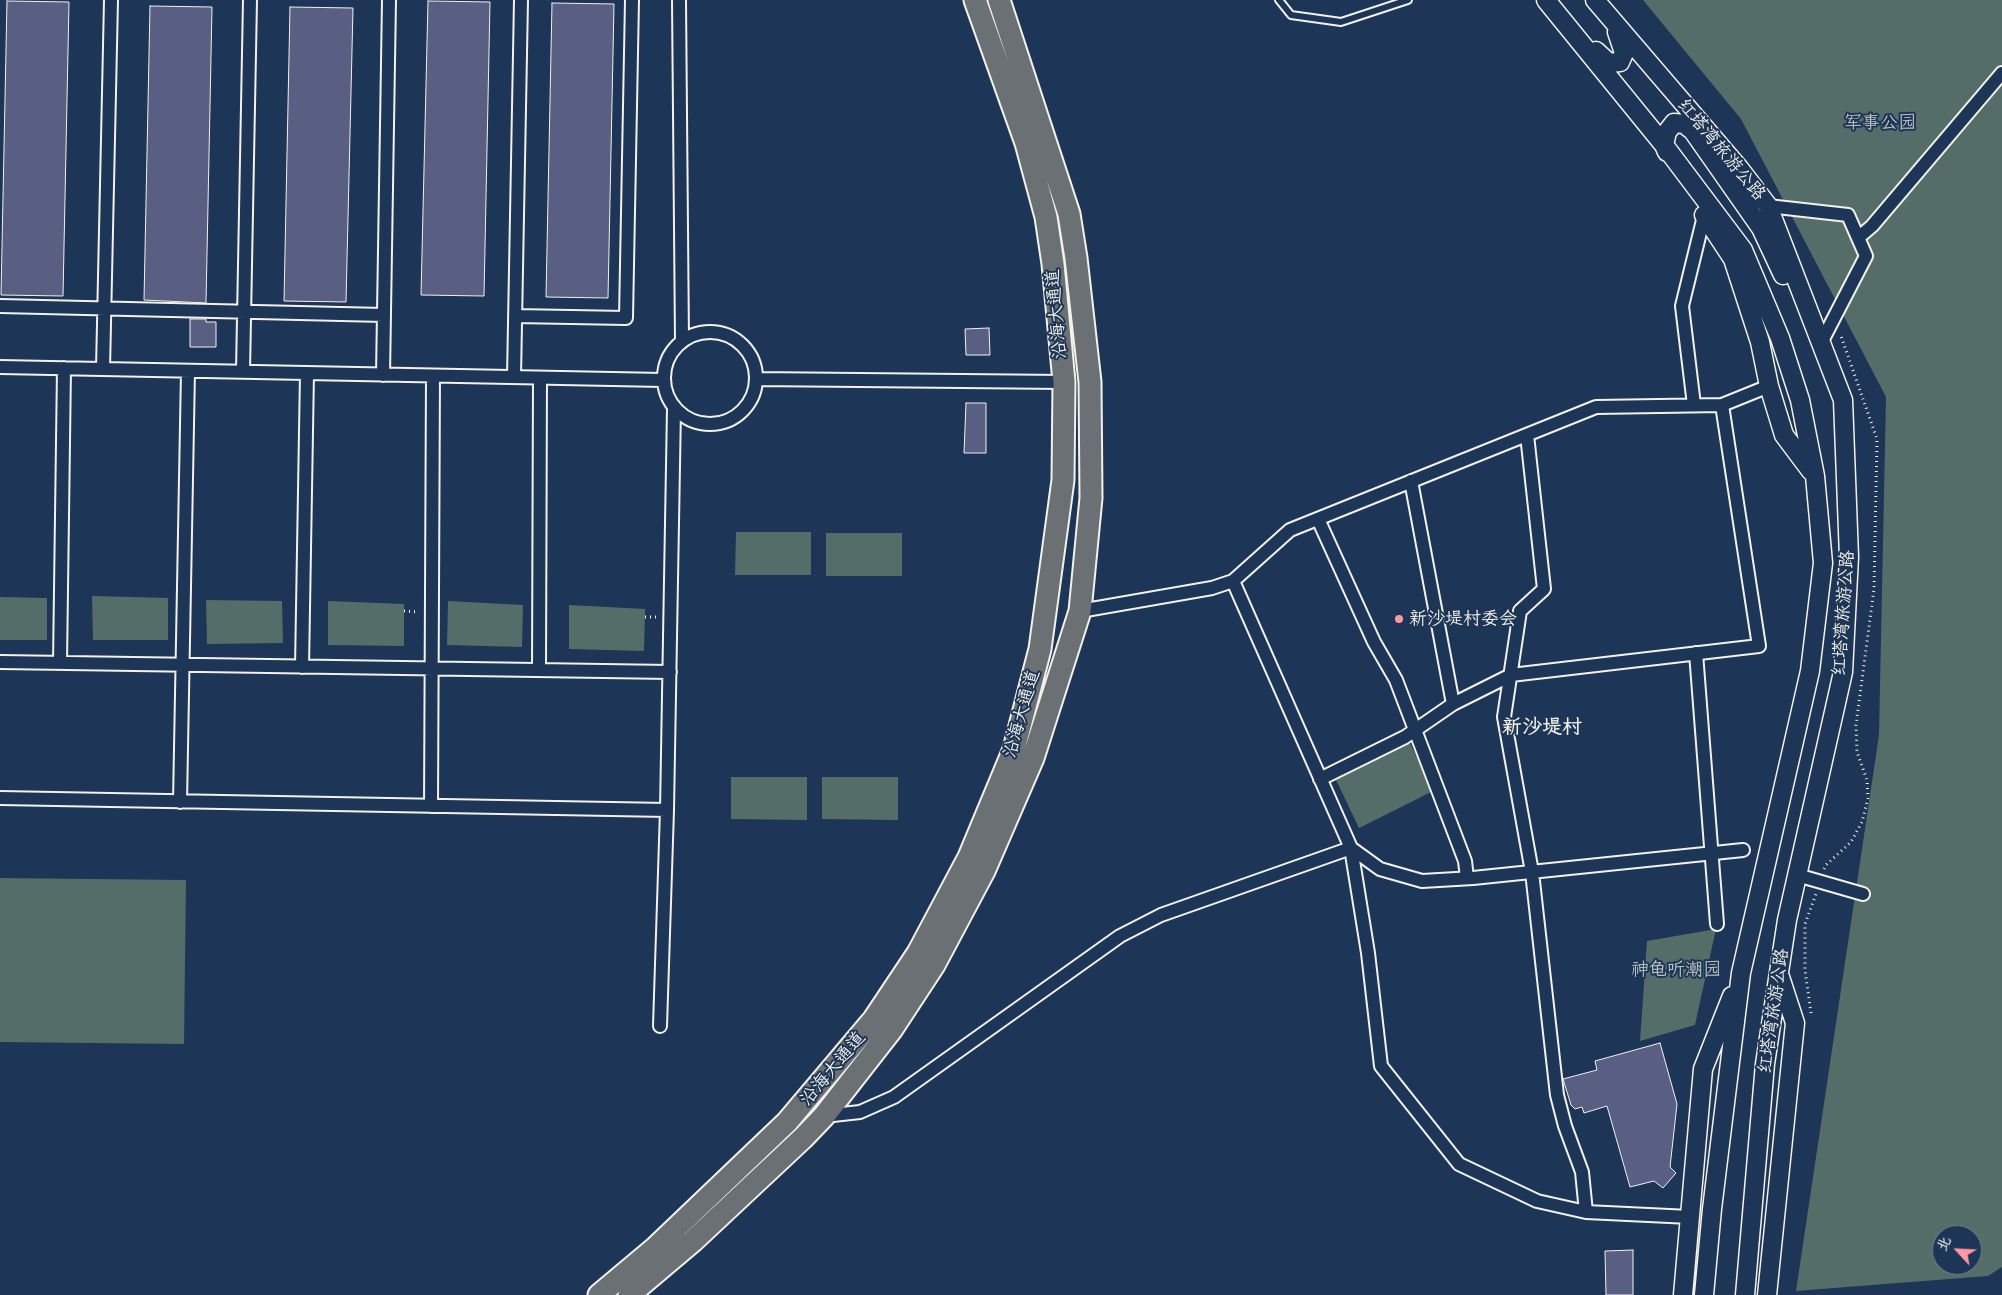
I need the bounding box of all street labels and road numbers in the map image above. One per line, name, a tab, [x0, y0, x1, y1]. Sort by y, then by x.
street label: 红塔湾旅游公路	[1672, 95, 1770, 205]
street label: 沿海大通道	[1042, 268, 1072, 360]
street label: 红塔湾旅游公路	[1829, 549, 1859, 677]
street label: 沿海大通道	[999, 668, 1045, 760]
street label: 红塔湾旅游公路	[1755, 947, 1793, 1075]
street label: 沿海大通道	[796, 1028, 870, 1110]

